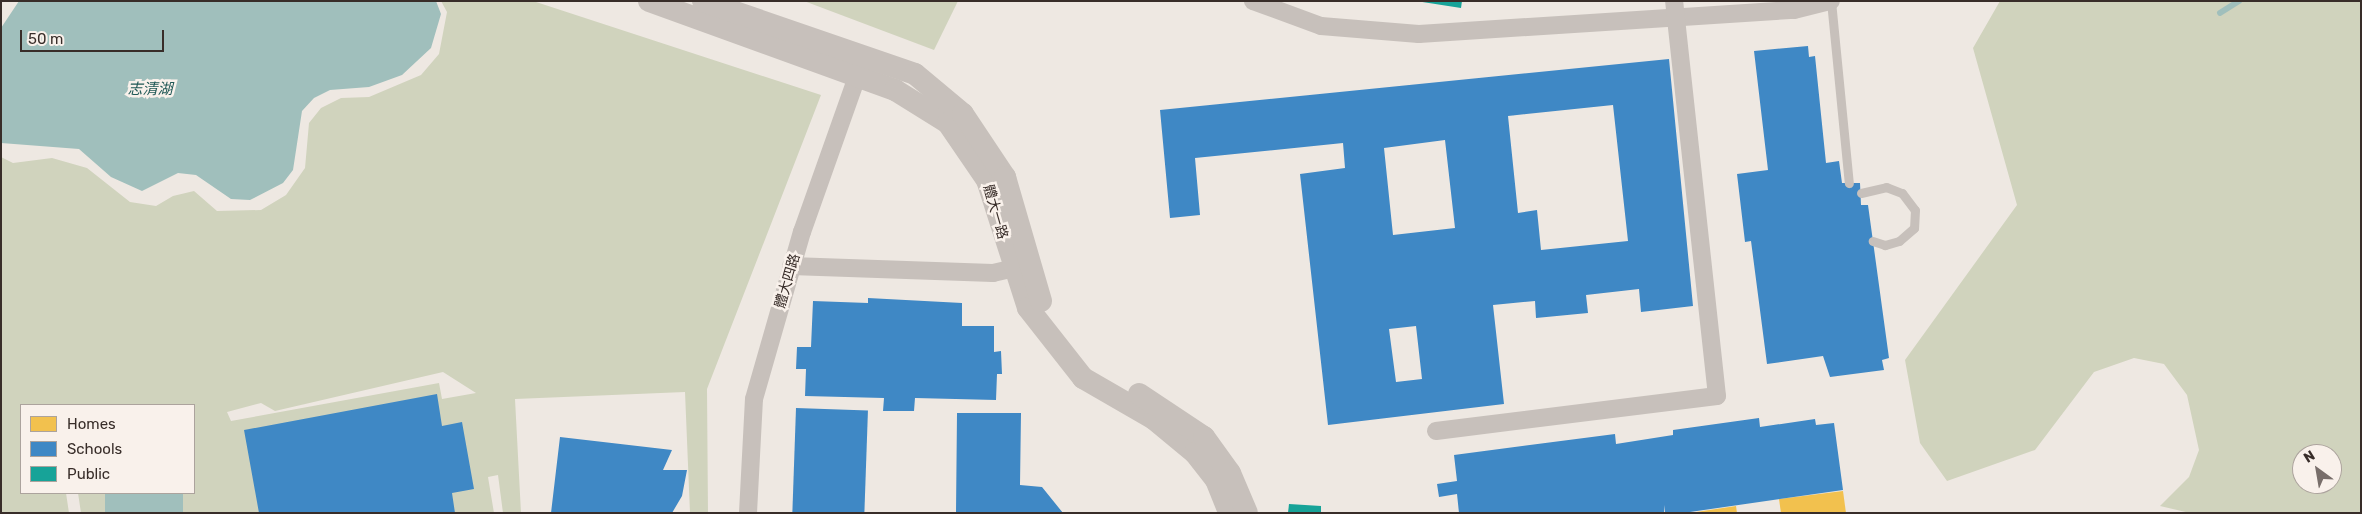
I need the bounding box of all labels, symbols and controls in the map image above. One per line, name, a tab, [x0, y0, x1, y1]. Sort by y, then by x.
scale bar	[22, 20, 166, 52]
text: 50 m	[28, 30, 63, 48]
water label: 志清湖	[128, 81, 172, 99]
street label: 體大一路	[979, 183, 1011, 241]
street label: 體大四路	[772, 252, 804, 310]
legend	[20, 404, 195, 494]
text: Homes	[67, 415, 116, 433]
text: Schools	[67, 440, 122, 458]
north arrow	[2292, 444, 2342, 494]
text: N	[2301, 447, 2318, 467]
text: Public	[67, 465, 110, 483]

